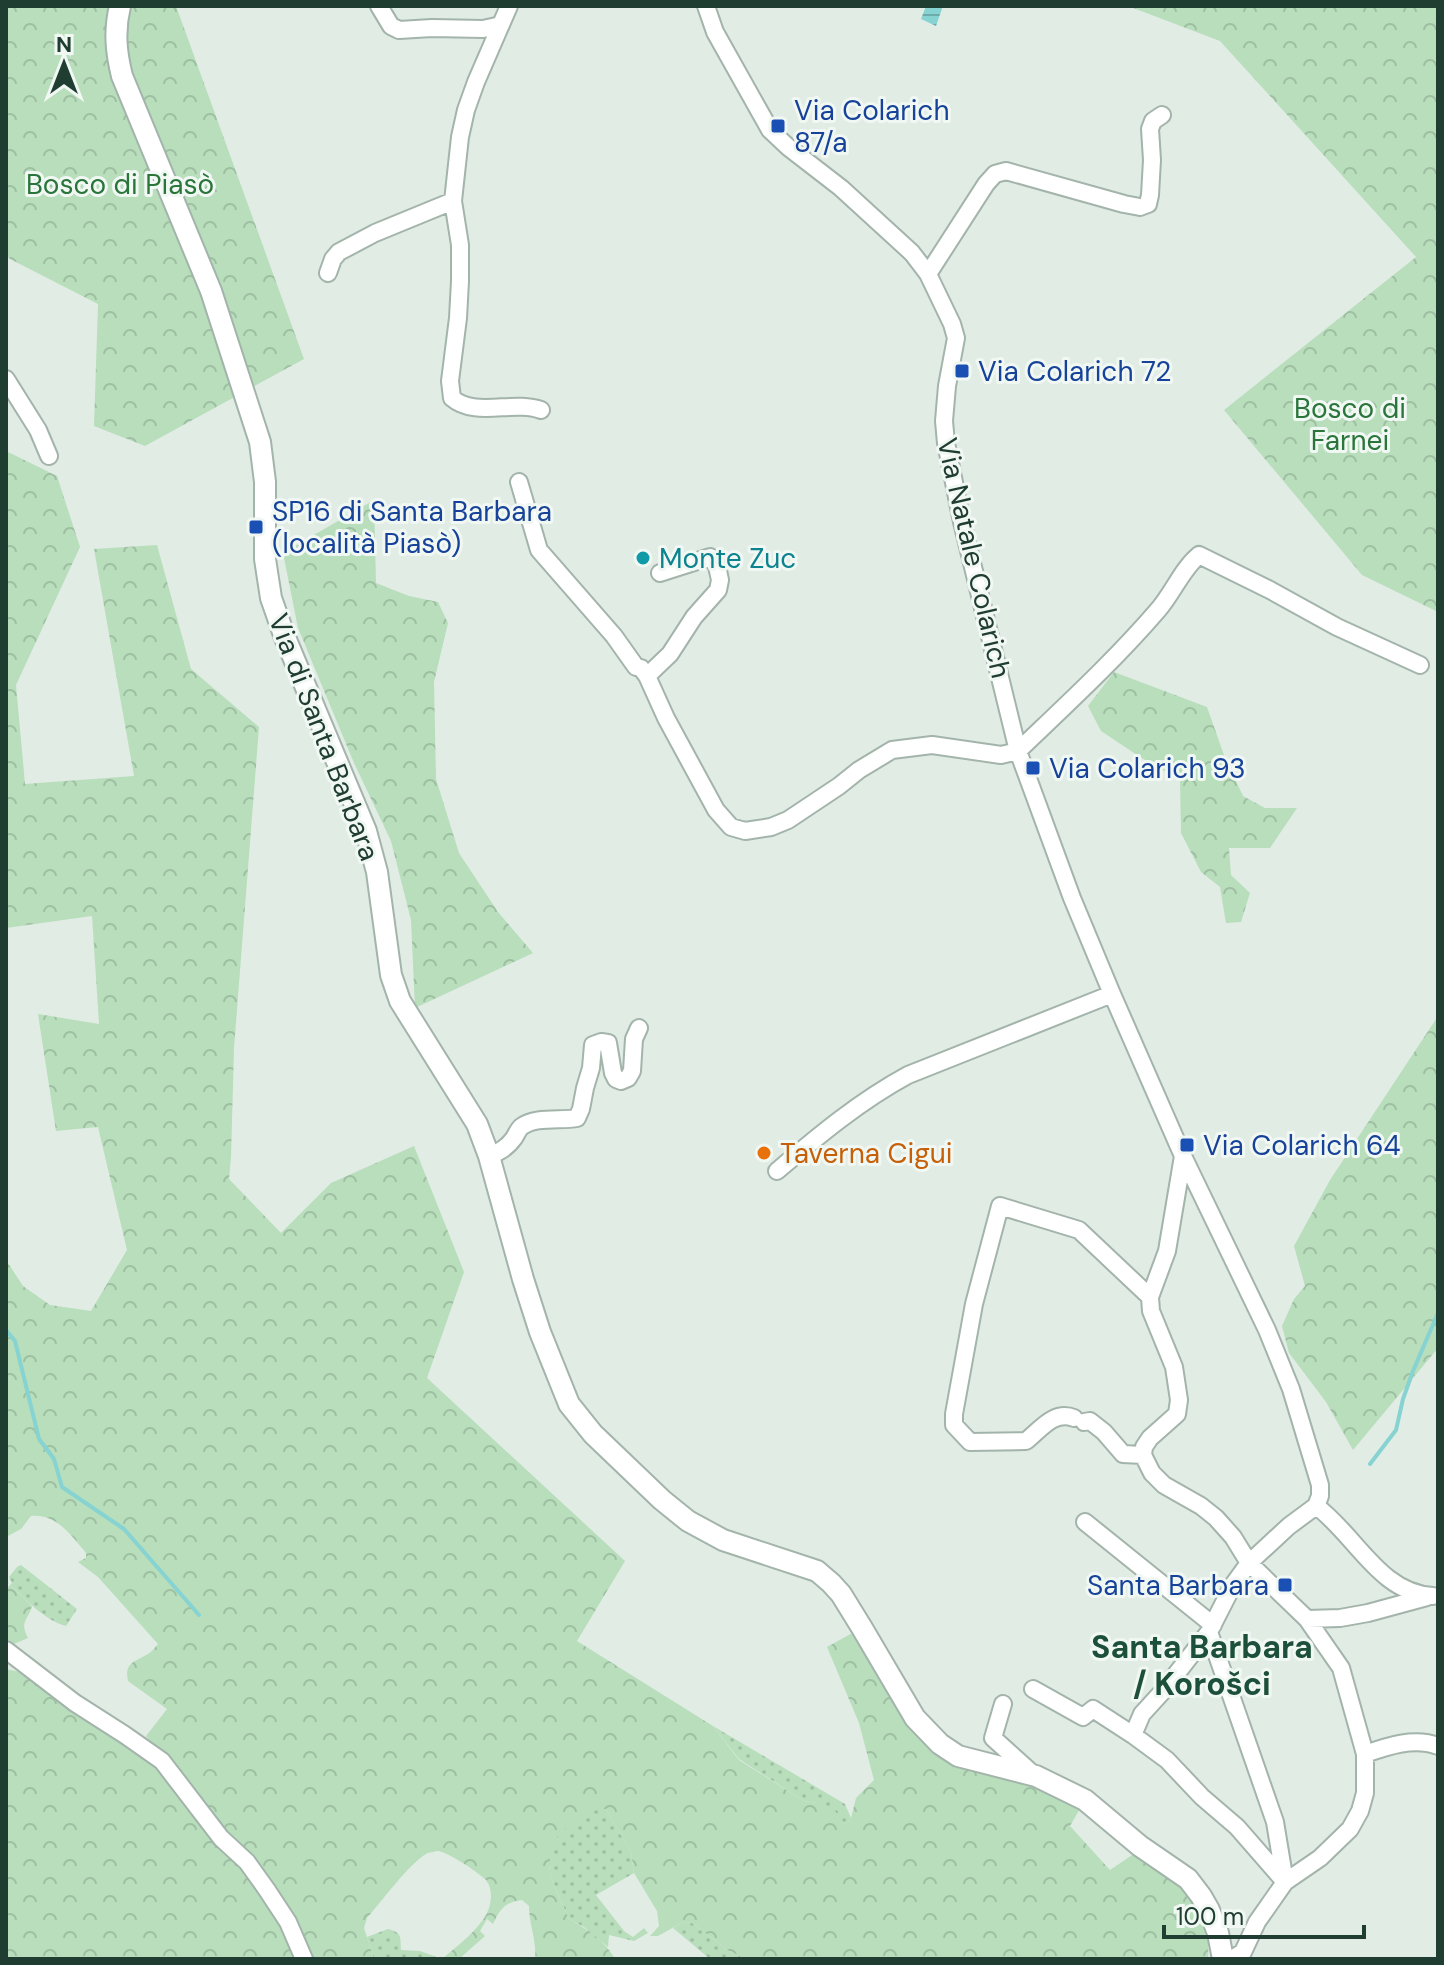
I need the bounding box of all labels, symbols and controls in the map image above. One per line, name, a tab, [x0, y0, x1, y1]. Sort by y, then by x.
north arrow	[24, 24, 104, 104]
text: N	[56, 30, 72, 59]
place label: Via Colarich 87/a	[794, 92, 950, 161]
marker: Via Colarich 87/a	[769, 117, 787, 135]
park label: Bosco di Piasò	[26, 166, 214, 203]
place label: Via Colarich 72	[978, 353, 1171, 390]
marker: Via Colarich 72	[953, 362, 971, 380]
park label: Bosco di Farnei	[1294, 390, 1406, 459]
street label: Via Natale Colarich	[928, 434, 1020, 682]
place label: SP16 di Santa Barbara (località Piasò)	[272, 493, 552, 562]
marker: SP16 di Santa Barbara (località Piasò)	[247, 518, 265, 536]
place label: Monte Zuc	[659, 540, 796, 577]
marker: Monte Zuc	[634, 549, 652, 567]
street label: Via di Santa Barbara	[260, 608, 388, 866]
place label: Via Colarich 93	[1049, 750, 1246, 787]
marker: Via Colarich 93	[1024, 759, 1042, 777]
place label: Via Colarich 64	[1203, 1127, 1401, 1164]
place label: Taverna Cigui	[780, 1135, 953, 1172]
marker: Via Colarich 64	[1178, 1136, 1196, 1154]
marker: Taverna Cigui	[755, 1144, 773, 1162]
place label: Santa Barbara	[1087, 1567, 1269, 1604]
marker: Santa Barbara	[1276, 1576, 1294, 1594]
district label: Santa Barbara / Korošci	[1091, 1626, 1313, 1705]
scale bar	[1164, 1889, 1364, 1939]
text: 100 m	[1176, 1901, 1244, 1932]

